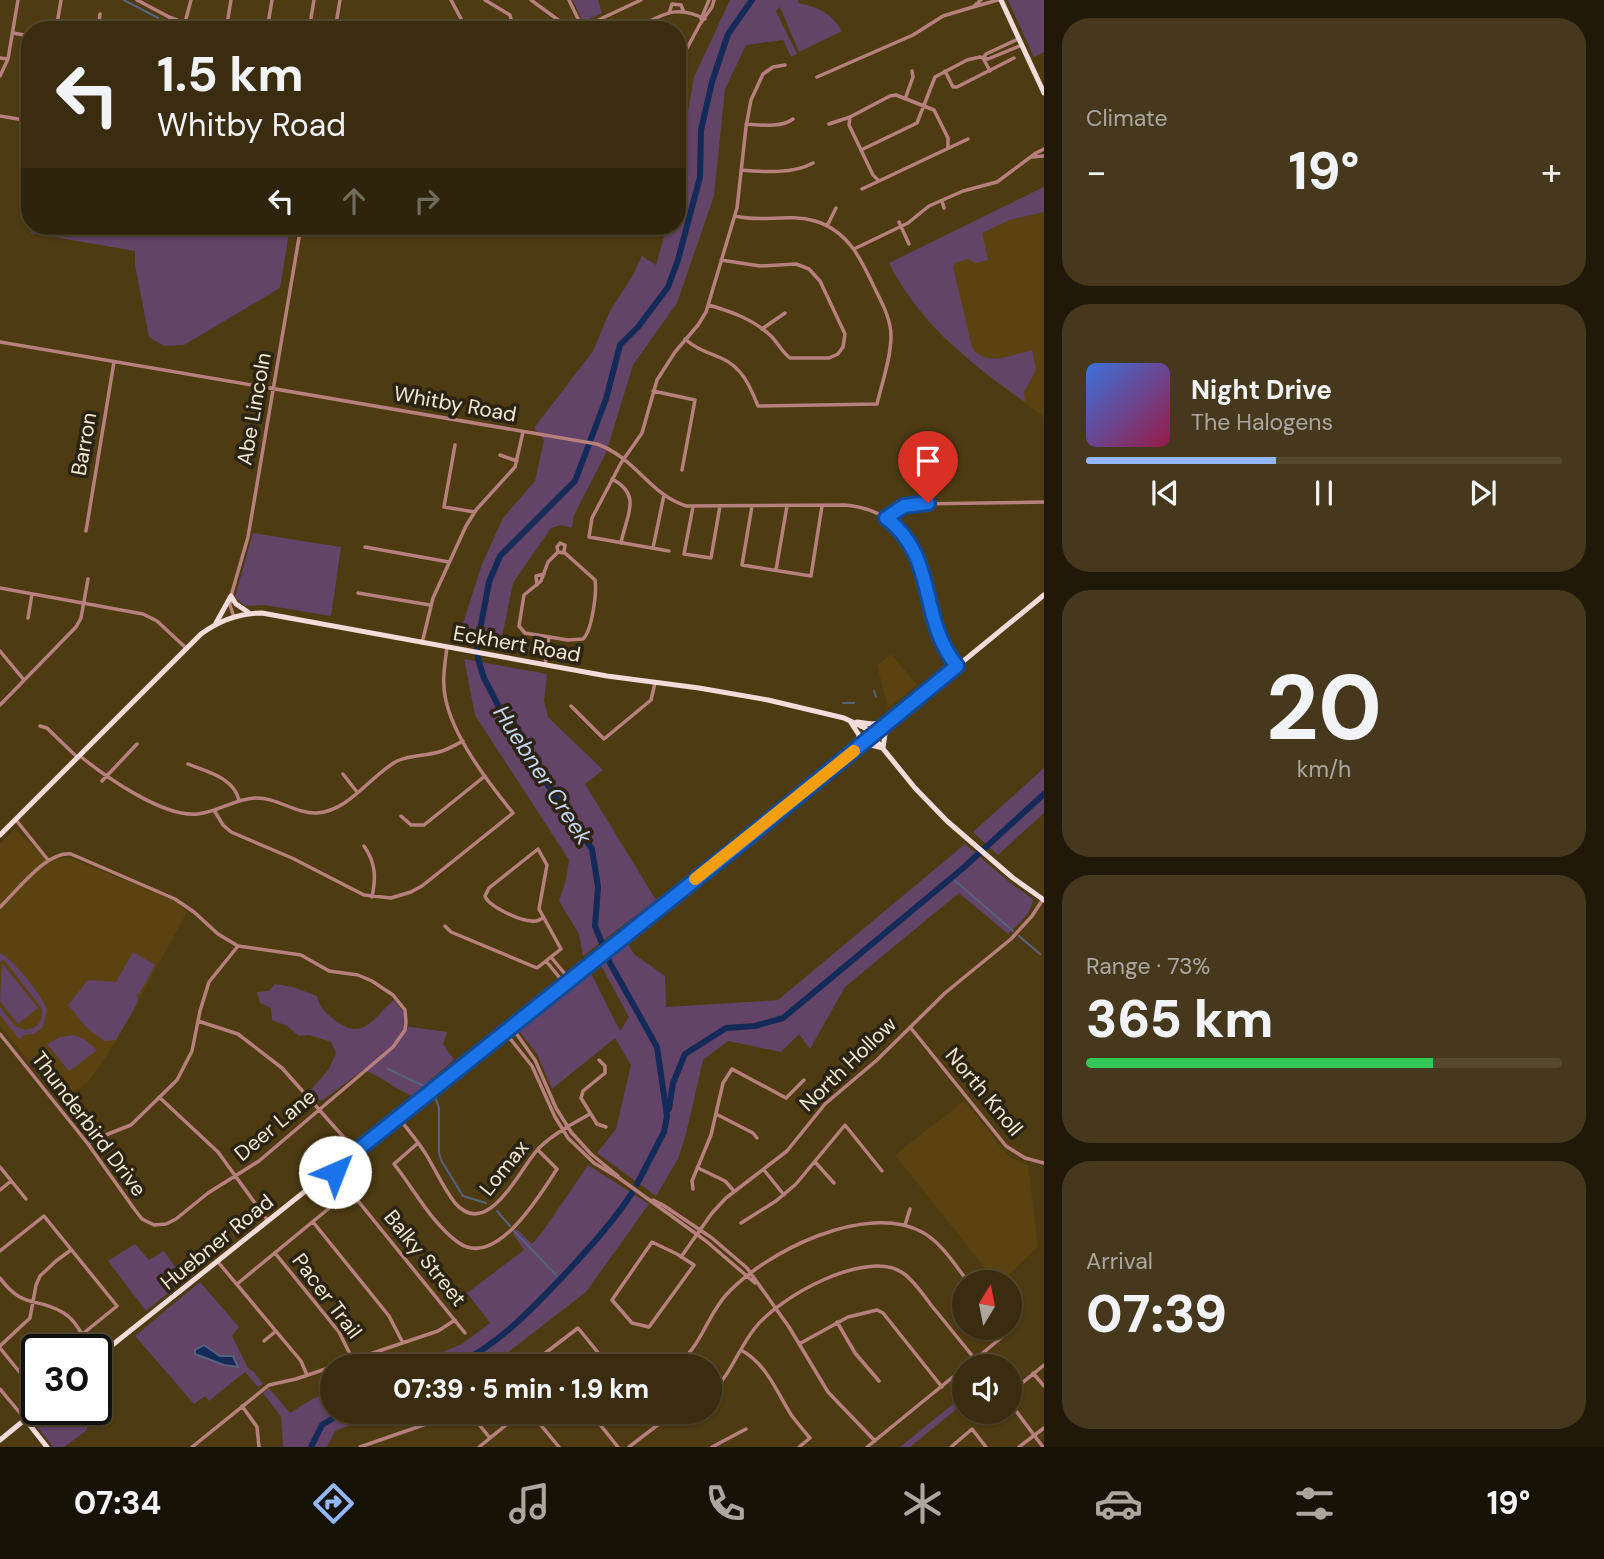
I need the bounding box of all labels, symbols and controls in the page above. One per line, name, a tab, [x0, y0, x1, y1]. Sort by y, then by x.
text: 1.5 km	[157, 42, 304, 106]
icon: left	[42, 49, 133, 140]
text: Climate	[1086, 103, 1168, 133]
text: Whitby Road	[157, 104, 346, 146]
text: 19°	[1288, 137, 1360, 205]
text: −	[1086, 147, 1107, 197]
text: +	[1541, 147, 1562, 197]
icon: left	[262, 182, 300, 220]
icon: ahead	[335, 182, 373, 220]
icon: right	[408, 182, 446, 220]
street label: Abe Lincoln	[230, 350, 278, 468]
text: Night Drive	[1191, 373, 1332, 407]
street label: Whitby Road	[391, 379, 519, 429]
text: The Halogens	[1191, 407, 1333, 437]
street label: Barron	[65, 410, 103, 478]
pin	[898, 431, 958, 503]
icon: arrive	[909, 442, 947, 480]
icon: previous	[1146, 474, 1184, 512]
icon: pause	[1305, 474, 1343, 512]
icon: next	[1464, 474, 1502, 512]
street label: Eckhert Road	[451, 619, 583, 669]
text: 20	[1266, 649, 1382, 767]
water label: Huebner Creek	[487, 700, 599, 851]
text: km/h	[1297, 754, 1351, 784]
text: Range · 73%	[1086, 951, 1210, 981]
text: 365 km	[1086, 985, 1274, 1053]
street label: North Hollow	[793, 1011, 903, 1117]
street label: North Knoll	[939, 1042, 1029, 1142]
street label: Thunderbird Drive	[25, 1046, 153, 1202]
street label: Deer Lane	[228, 1083, 322, 1167]
street label: Lomax	[473, 1134, 535, 1202]
position arrow	[298, 1135, 372, 1209]
street label: Huebner Road	[155, 1188, 279, 1296]
street label: Balky Street	[378, 1204, 472, 1312]
text: Arrival	[1086, 1246, 1153, 1276]
street label: Pacer Trail	[286, 1248, 368, 1344]
north arrow	[952, 1270, 1022, 1340]
map controls	[952, 1270, 1022, 1424]
text: 07:39	[1086, 1280, 1227, 1348]
speed limit sign: 30	[21, 1334, 112, 1425]
button: sound	[952, 1354, 1022, 1424]
text: 07:39 · 5 min · 1.9 km	[393, 1372, 649, 1406]
icon: directions	[309, 1479, 358, 1528]
icon: music	[505, 1479, 554, 1528]
icon: phone	[701, 1479, 750, 1528]
icon: climate	[898, 1479, 947, 1528]
icon: car	[1094, 1479, 1143, 1528]
icon: filters	[1290, 1479, 1339, 1528]
text: 07:34	[74, 1482, 161, 1524]
text: 19°	[1487, 1482, 1530, 1524]

